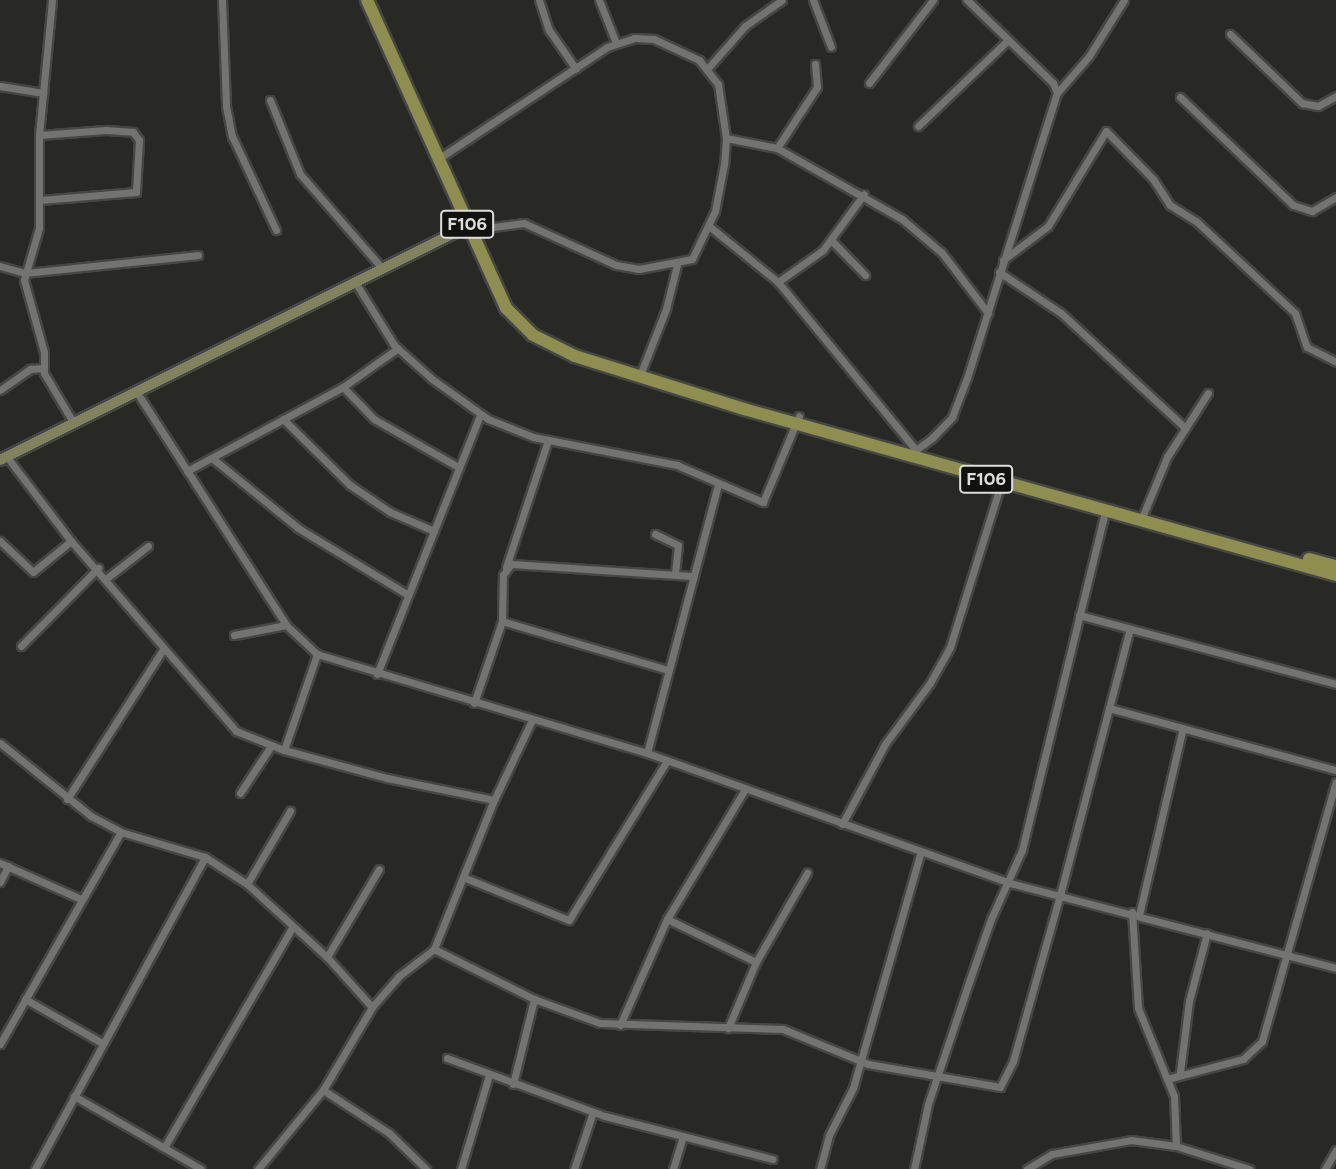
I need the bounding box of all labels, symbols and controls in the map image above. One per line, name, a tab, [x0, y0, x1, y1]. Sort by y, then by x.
road number: F106	[439, 210, 495, 238]
road number: F106	[958, 464, 1014, 494]

